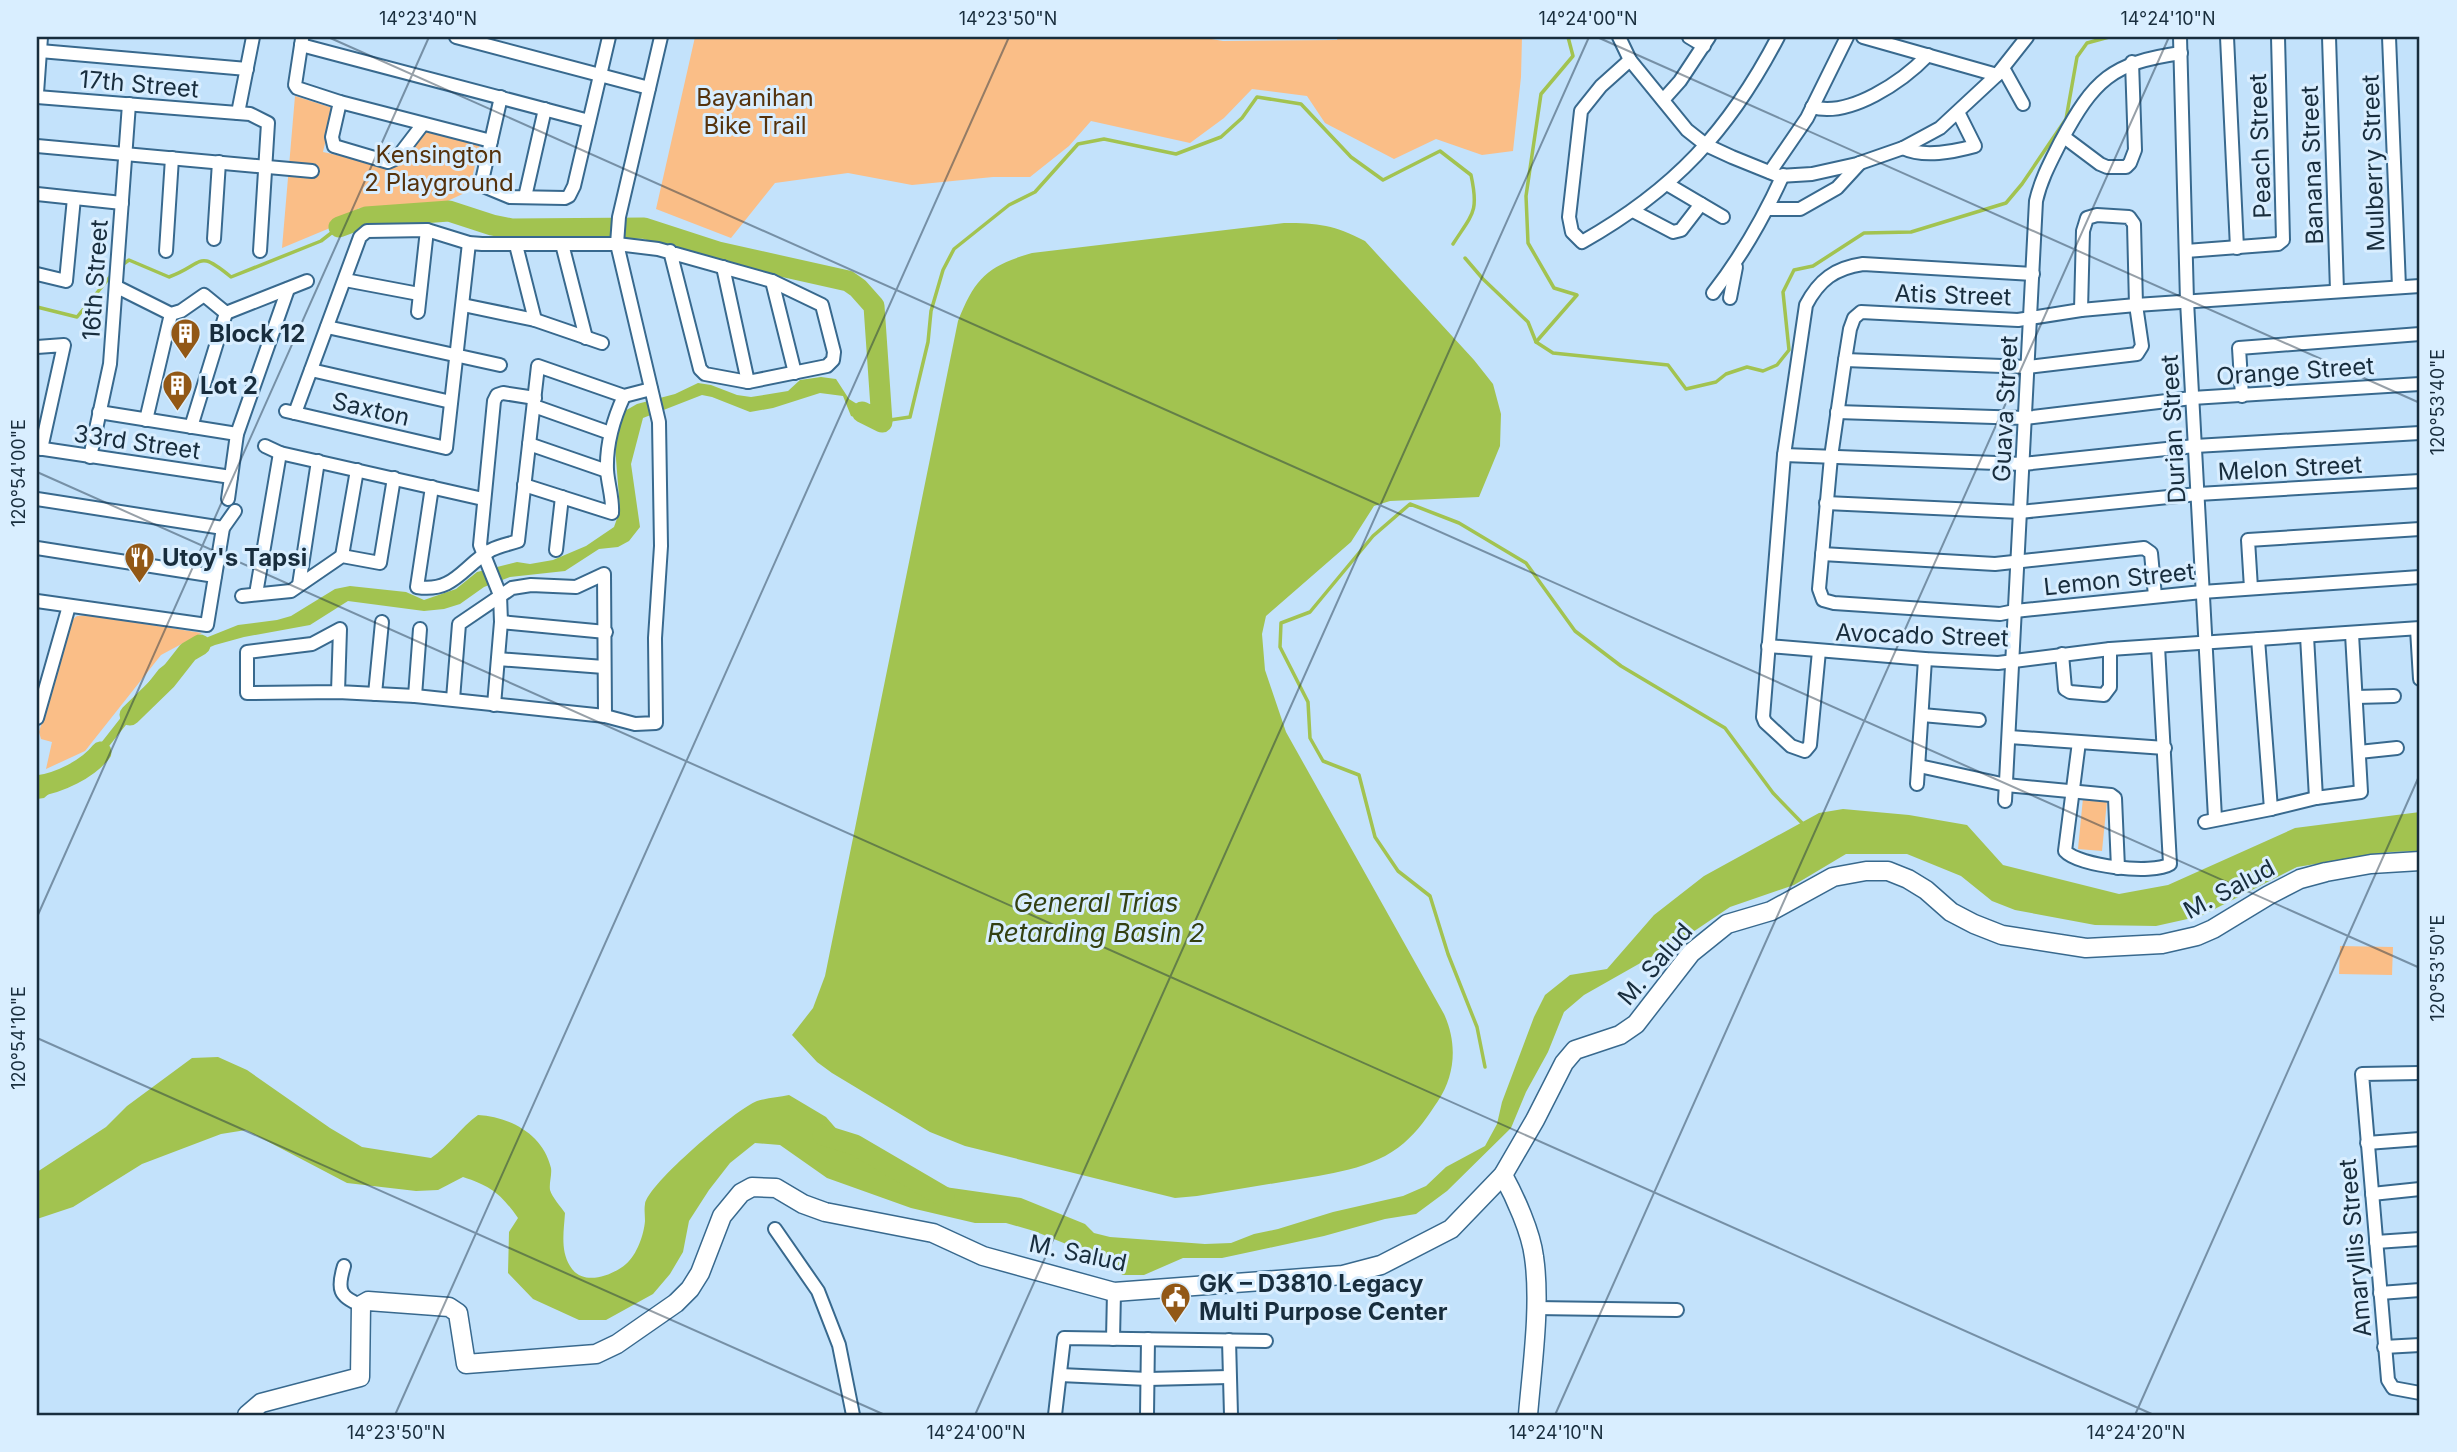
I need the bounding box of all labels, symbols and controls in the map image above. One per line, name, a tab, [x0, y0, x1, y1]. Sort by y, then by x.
text: 14°23'40"N	[379, 8, 477, 29]
text: 14°23'50"N	[959, 8, 1057, 29]
text: 14°24'00"N	[1538, 8, 1638, 29]
text: 14°24'10"N	[2120, 8, 2216, 29]
street label: 17th Street	[78, 64, 200, 104]
street label: Peach Street	[2243, 73, 2277, 219]
street label: Mulberry Street	[2355, 74, 2391, 252]
park label: Bayanihan Bike Trail	[696, 83, 814, 140]
street label: Banana Street	[2295, 85, 2329, 245]
park label: Kensington 2 Playground	[364, 140, 514, 197]
street label: 16th Street	[76, 218, 114, 341]
street label: Atis Street	[1894, 278, 2012, 312]
building icon: Block 12	[169, 316, 203, 360]
place label: Block 12	[209, 319, 305, 348]
street label: Guava Street	[1987, 335, 2023, 483]
text: 120°53'40"E	[2427, 349, 2448, 455]
street label: Orange Street	[2215, 351, 2375, 391]
street label: Durian Street	[2155, 354, 2191, 504]
building icon: Lot 2	[160, 368, 194, 412]
place label: Lot 2	[200, 371, 258, 400]
street label: Saxton	[329, 386, 413, 432]
text: 120°54'00"E	[8, 419, 29, 527]
street label: 33rd Street	[72, 419, 202, 465]
street label: Melon Street	[2217, 450, 2363, 486]
restaurant icon: Utoy's Tapsi	[122, 540, 156, 584]
place label: Utoy's Tapsi	[162, 543, 307, 572]
street label: Lemon Street	[2042, 557, 2196, 601]
street label: Avocado Street	[1835, 617, 2009, 653]
street label: M. Salud	[2179, 853, 2279, 925]
water label: General Trias Retarding Basin 2	[987, 887, 1205, 948]
text: 120°53'50"E	[2427, 915, 2448, 1021]
street label: M. Salud	[1612, 917, 1698, 1011]
text: 120°54'10"E	[8, 986, 29, 1090]
street label: Amaryllis Street	[2333, 1158, 2377, 1338]
street label: M. Salud	[1027, 1229, 1129, 1277]
place label: GK – D3810 Legacy Multi Purpose Center	[1199, 1269, 1448, 1326]
public building icon: GK – D3810 Legacy Multi Purpose Center	[1159, 1280, 1193, 1324]
text: 14°23'50"N	[347, 1422, 445, 1443]
text: 14°24'00"N	[926, 1422, 1026, 1443]
text: 14°24'10"N	[1508, 1422, 1604, 1443]
text: 14°24'20"N	[2087, 1422, 2185, 1443]

